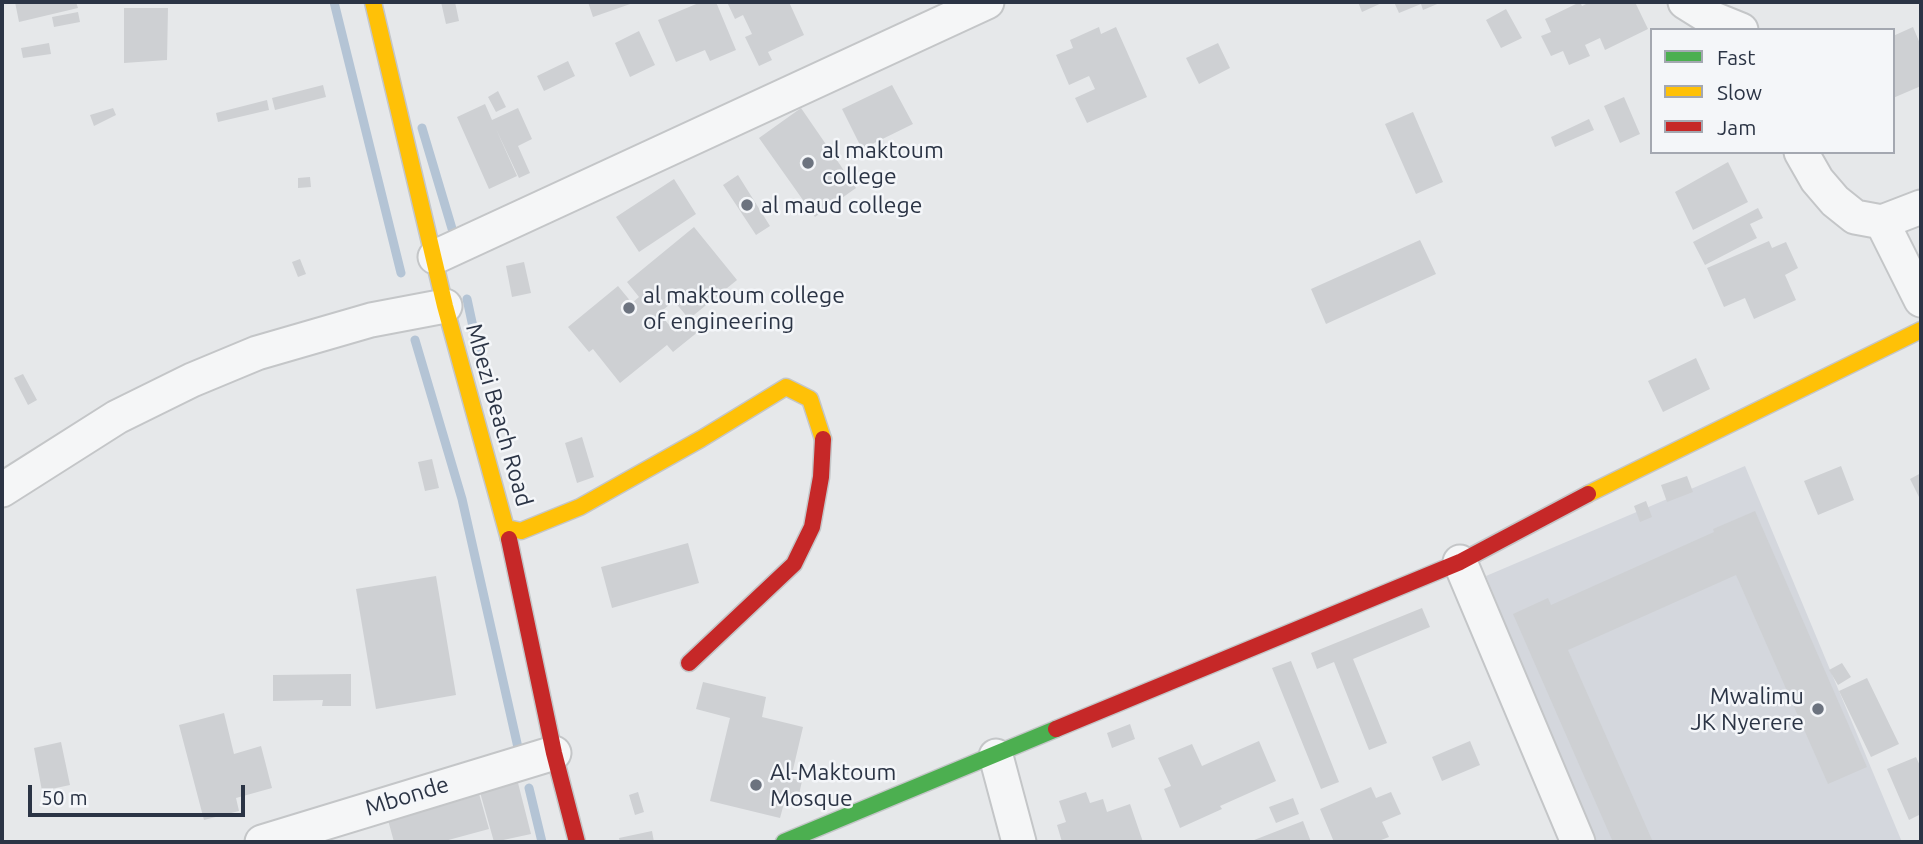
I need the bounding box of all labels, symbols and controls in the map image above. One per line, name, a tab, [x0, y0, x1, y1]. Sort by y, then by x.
legend	[1650, 28, 1895, 154]
text: Fast	[1717, 45, 1755, 69]
text: Slow	[1717, 80, 1762, 104]
text: Jam	[1717, 115, 1756, 139]
place label: al maktoum college	[822, 136, 944, 190]
marker: al maktoum college	[800, 155, 816, 171]
place label: al maud college	[761, 191, 922, 219]
marker: al maud college	[739, 197, 755, 213]
place label: al maktoum college of engineering	[643, 281, 845, 335]
marker: al maktoum college of engineering	[621, 300, 637, 316]
street label: Mbezi Beach Road	[460, 320, 538, 510]
place label: Mwalimu JK Nyerere	[1690, 682, 1804, 736]
marker: Mwalimu JK Nyerere	[1810, 701, 1826, 717]
place label: Al-Maktoum Mosque	[770, 758, 896, 812]
scale bar	[32, 770, 248, 814]
street label: Mbonde	[362, 770, 452, 822]
marker: Al-Maktoum Mosque	[748, 777, 764, 793]
text: 50 m	[41, 785, 88, 809]

